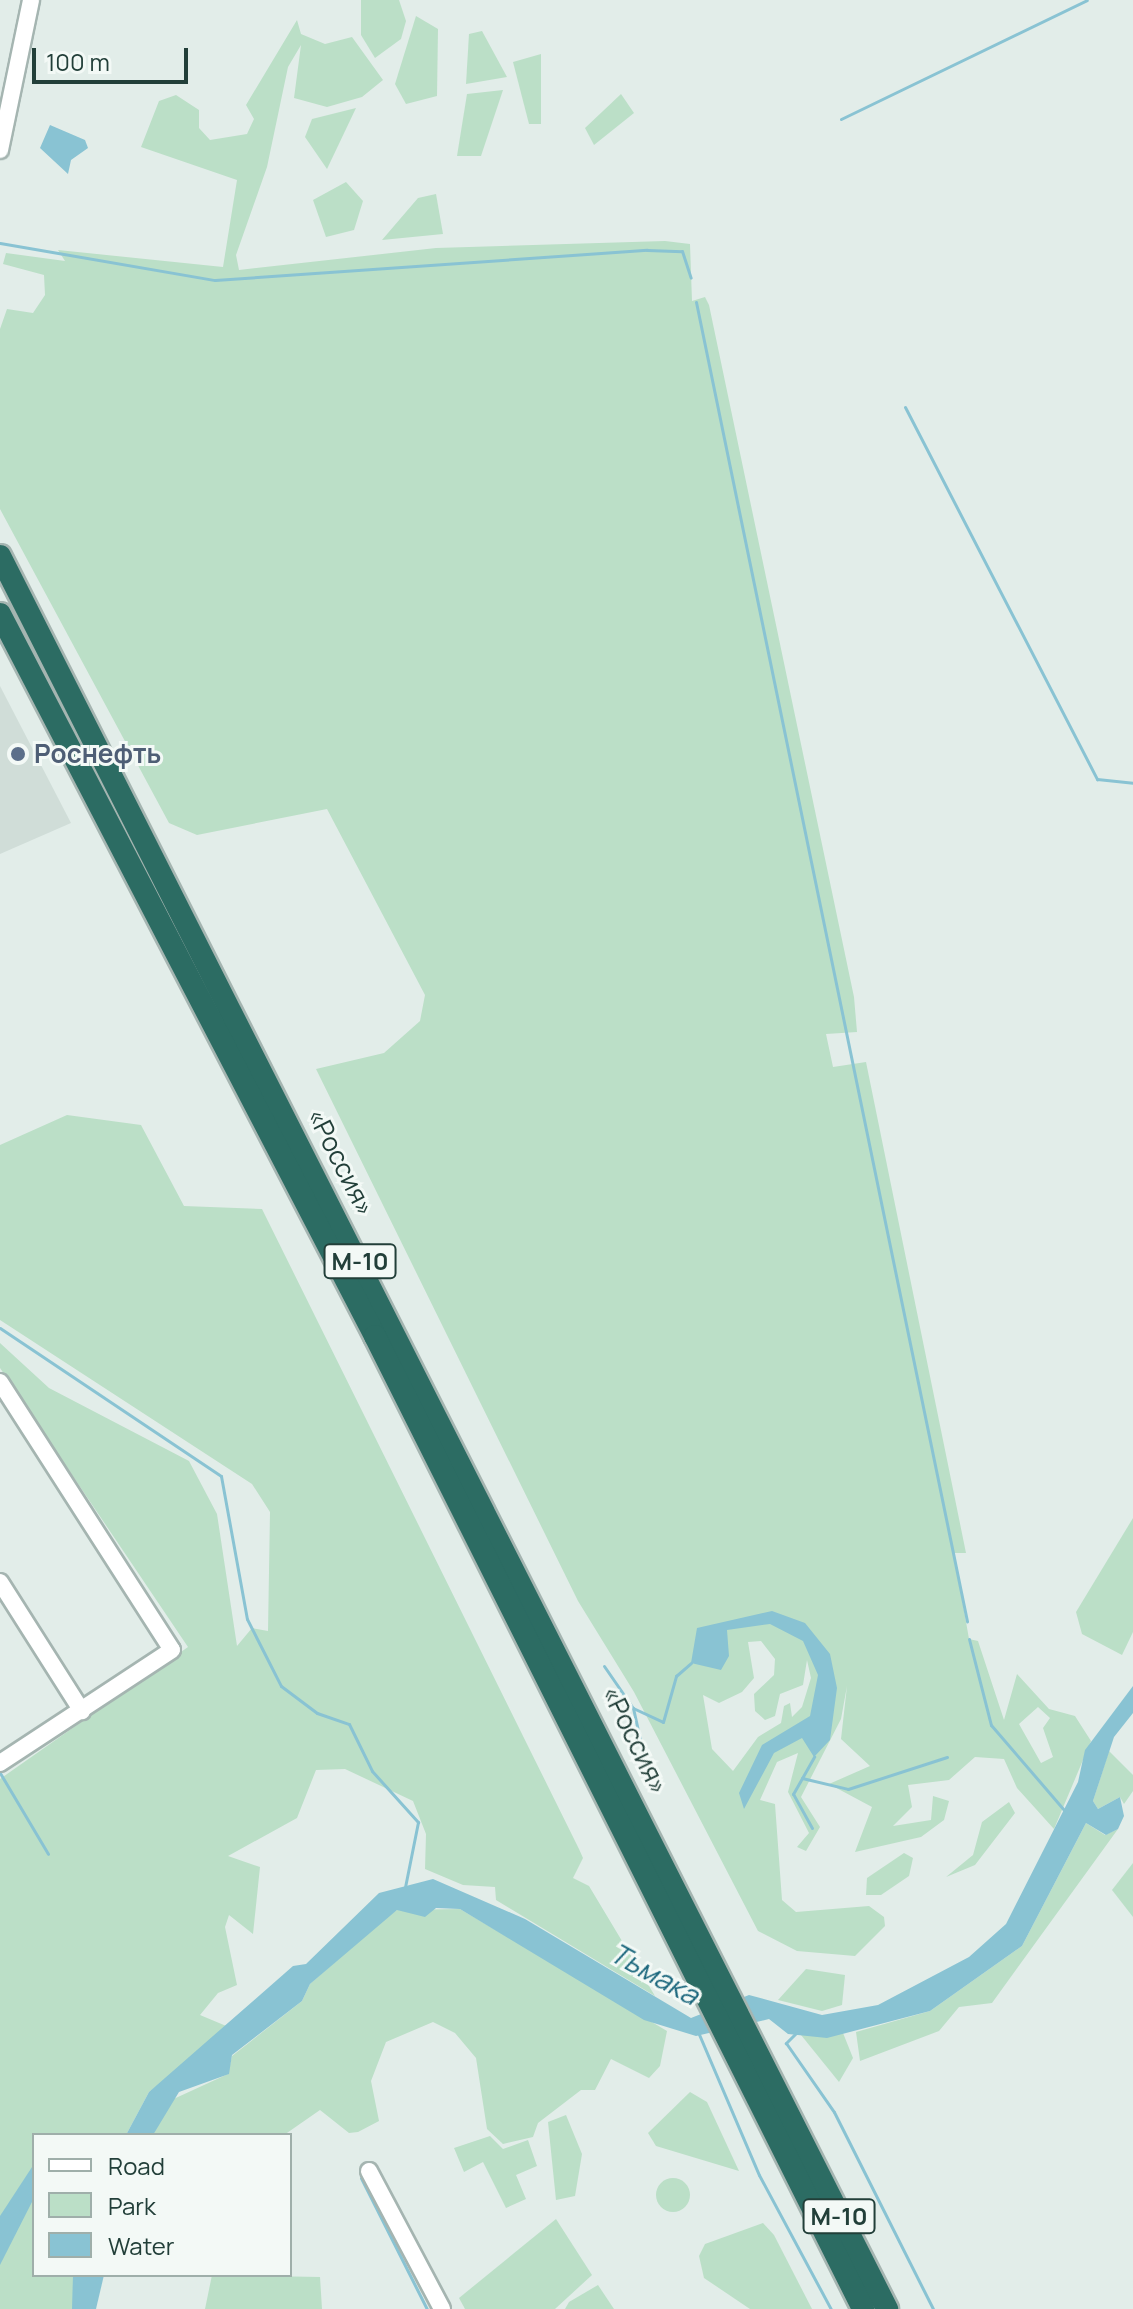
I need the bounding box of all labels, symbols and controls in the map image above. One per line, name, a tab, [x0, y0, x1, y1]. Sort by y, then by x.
scale bar	[36, 32, 192, 82]
text: 100 m	[46, 45, 110, 78]
place label: Роснефть	[34, 738, 161, 770]
marker: Роснефть	[9, 745, 27, 763]
street label: «Россия»	[301, 1103, 381, 1221]
road number: М-10	[322, 1241, 398, 1281]
street label: «Россия»	[595, 1681, 675, 1799]
water label: Тьмака	[605, 1935, 705, 2011]
legend	[32, 2133, 292, 2277]
text: Road	[108, 2149, 165, 2182]
text: Park	[108, 2189, 156, 2222]
road number: М-10	[801, 2196, 877, 2236]
text: Water	[108, 2229, 175, 2262]

